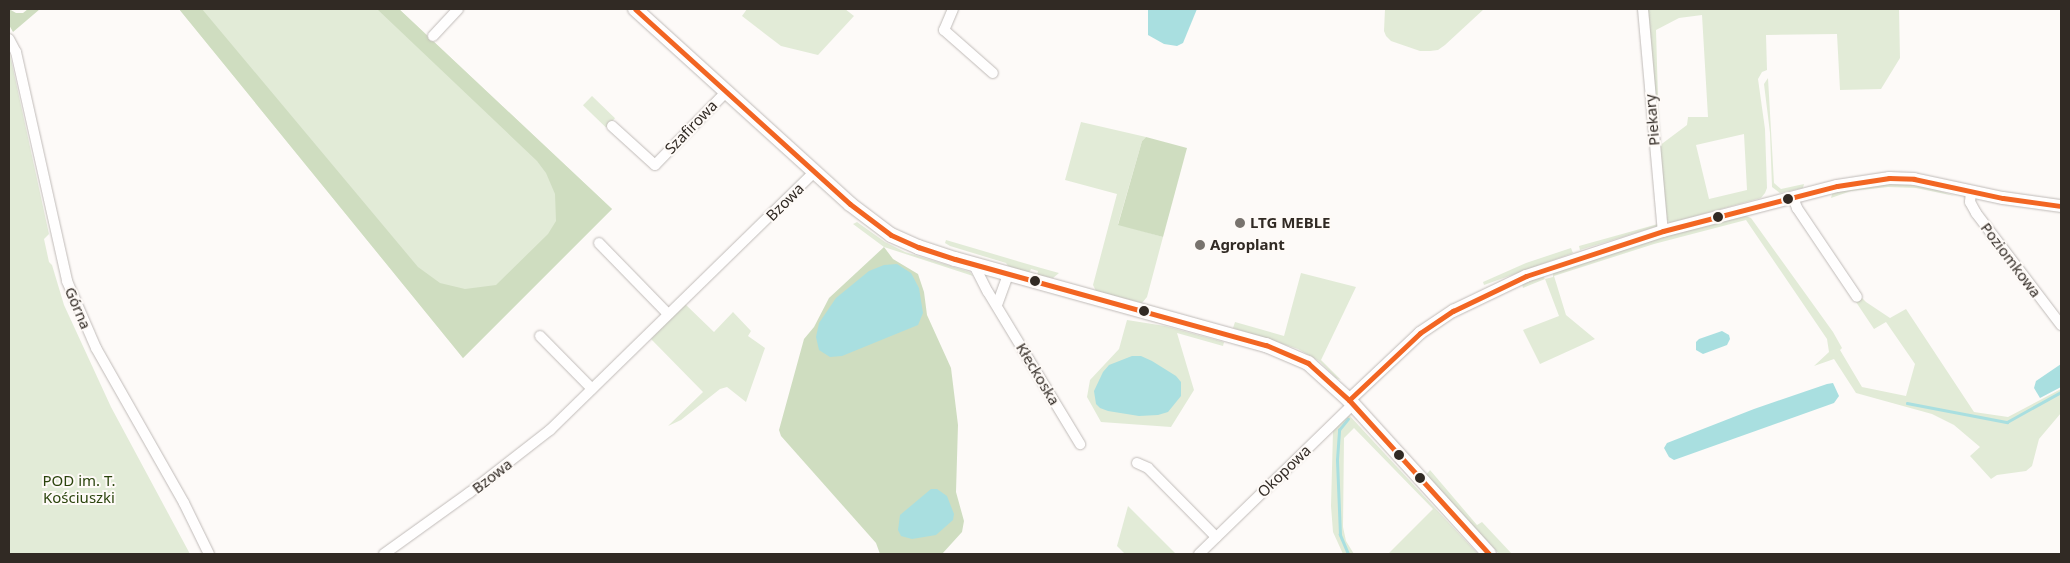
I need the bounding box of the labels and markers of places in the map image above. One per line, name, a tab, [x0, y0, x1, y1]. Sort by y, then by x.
unlabelled marker	[1783, 194, 1793, 204]
unlabelled marker	[1713, 212, 1723, 222]
place label: LTG MEBLE	[1250, 214, 1331, 232]
marker: LTG MEBLE	[1234, 217, 1246, 229]
place label: Agroplant	[1210, 236, 1285, 254]
marker: Agroplant	[1194, 239, 1206, 251]
unlabelled marker	[1030, 276, 1040, 286]
unlabelled marker	[1139, 306, 1149, 316]
unlabelled marker	[1394, 450, 1404, 460]
unlabelled marker	[1415, 473, 1425, 483]

